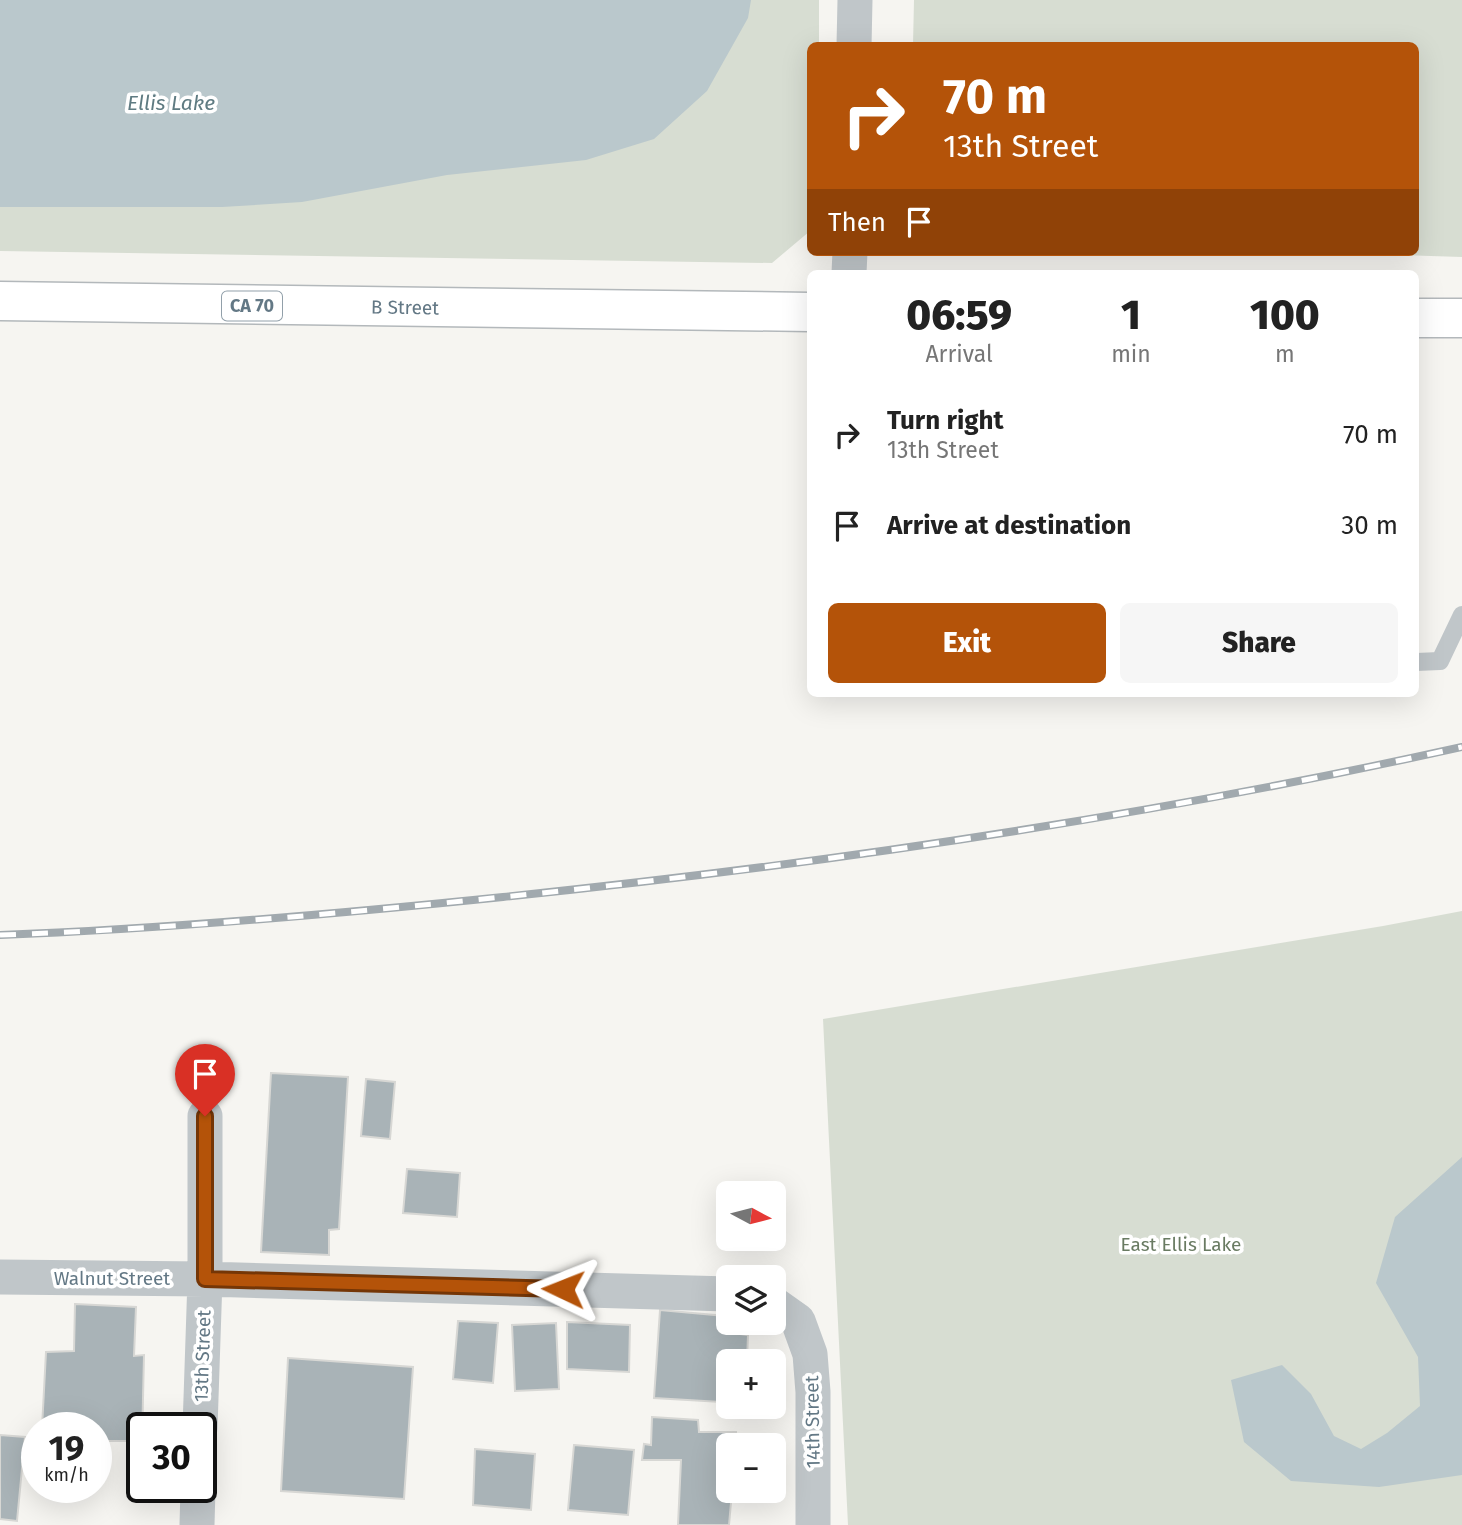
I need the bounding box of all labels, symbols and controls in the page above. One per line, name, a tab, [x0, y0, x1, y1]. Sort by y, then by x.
text: 70 m	[943, 67, 1047, 126]
icon: right	[828, 70, 919, 161]
water label: Ellis Lake	[127, 90, 215, 116]
text: 13th Street	[943, 127, 1098, 165]
icon: arrive	[900, 203, 938, 241]
text: Then	[828, 207, 886, 238]
text: 06:59	[906, 290, 1012, 340]
text: 1	[1121, 290, 1141, 340]
text: 100	[1250, 290, 1320, 340]
road number: CA 70	[222, 292, 282, 320]
street label: B Street	[371, 295, 439, 320]
text: Arrival	[925, 340, 993, 368]
text: min	[1111, 340, 1151, 368]
text: m	[1275, 340, 1295, 368]
text: Turn right	[887, 405, 1004, 436]
icon: right	[828, 416, 866, 454]
text: 70 m	[1343, 419, 1398, 450]
text: 13th Street	[887, 436, 999, 464]
icon: arrive	[828, 507, 866, 545]
text: Arrive at destination	[887, 510, 1131, 541]
text: 30 m	[1341, 510, 1398, 541]
button: Exit	[828, 603, 1106, 683]
button: Share	[1120, 603, 1398, 683]
pin	[175, 1044, 235, 1116]
icon: arrive	[186, 1055, 224, 1093]
north arrow	[716, 1181, 786, 1251]
map controls	[716, 1181, 786, 1503]
park label: East Ellis Lake	[1121, 1233, 1241, 1256]
position arrow	[526, 1252, 600, 1326]
button: layers	[716, 1265, 786, 1335]
street label: Walnut Street	[54, 1267, 170, 1290]
street label: 13th Street	[189, 1309, 216, 1403]
button: +	[716, 1349, 786, 1419]
street label: 14th Street	[800, 1375, 825, 1469]
speed limit sign: 30	[126, 1412, 217, 1503]
text: 19	[49, 1427, 84, 1469]
button: −	[716, 1433, 786, 1503]
text: km/h	[44, 1464, 89, 1486]

